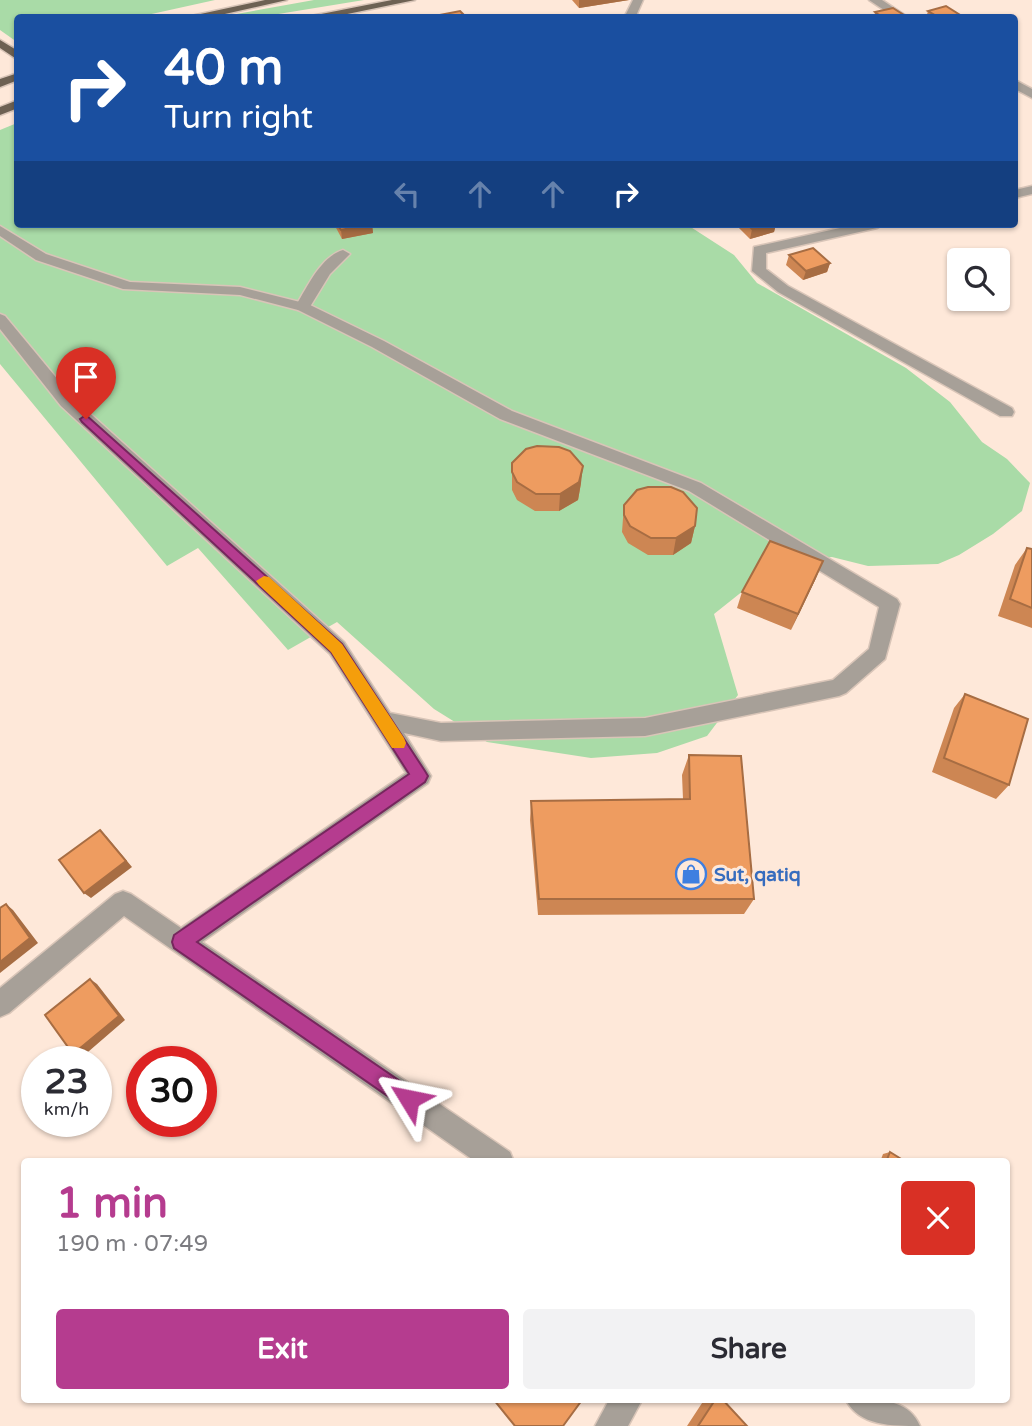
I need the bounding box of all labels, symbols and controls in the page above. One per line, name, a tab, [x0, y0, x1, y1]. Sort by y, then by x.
text: 40 m	[164, 39, 283, 98]
icon: right	[49, 42, 140, 133]
text: Turn right	[164, 99, 313, 137]
icon: left	[388, 175, 426, 213]
icon: ahead	[461, 175, 499, 213]
icon: ahead	[534, 175, 572, 213]
icon: right	[607, 175, 645, 213]
map controls	[947, 248, 1010, 311]
button: search	[947, 248, 1010, 311]
pin	[56, 347, 116, 419]
icon: arrive	[67, 358, 105, 396]
shop icon: Sut, qatiq	[674, 857, 708, 891]
place label: Sut, qatiq	[714, 864, 801, 887]
speed limit sign: 30	[126, 1046, 217, 1137]
text: 23	[45, 1061, 88, 1103]
position arrow	[372, 1062, 446, 1136]
text: km/h	[44, 1098, 89, 1120]
text: 1 min	[56, 1178, 168, 1229]
button: close	[901, 1181, 975, 1255]
text: 190 m · 07:49	[56, 1230, 208, 1258]
button: Exit	[56, 1309, 509, 1389]
button: Share	[523, 1309, 975, 1389]

